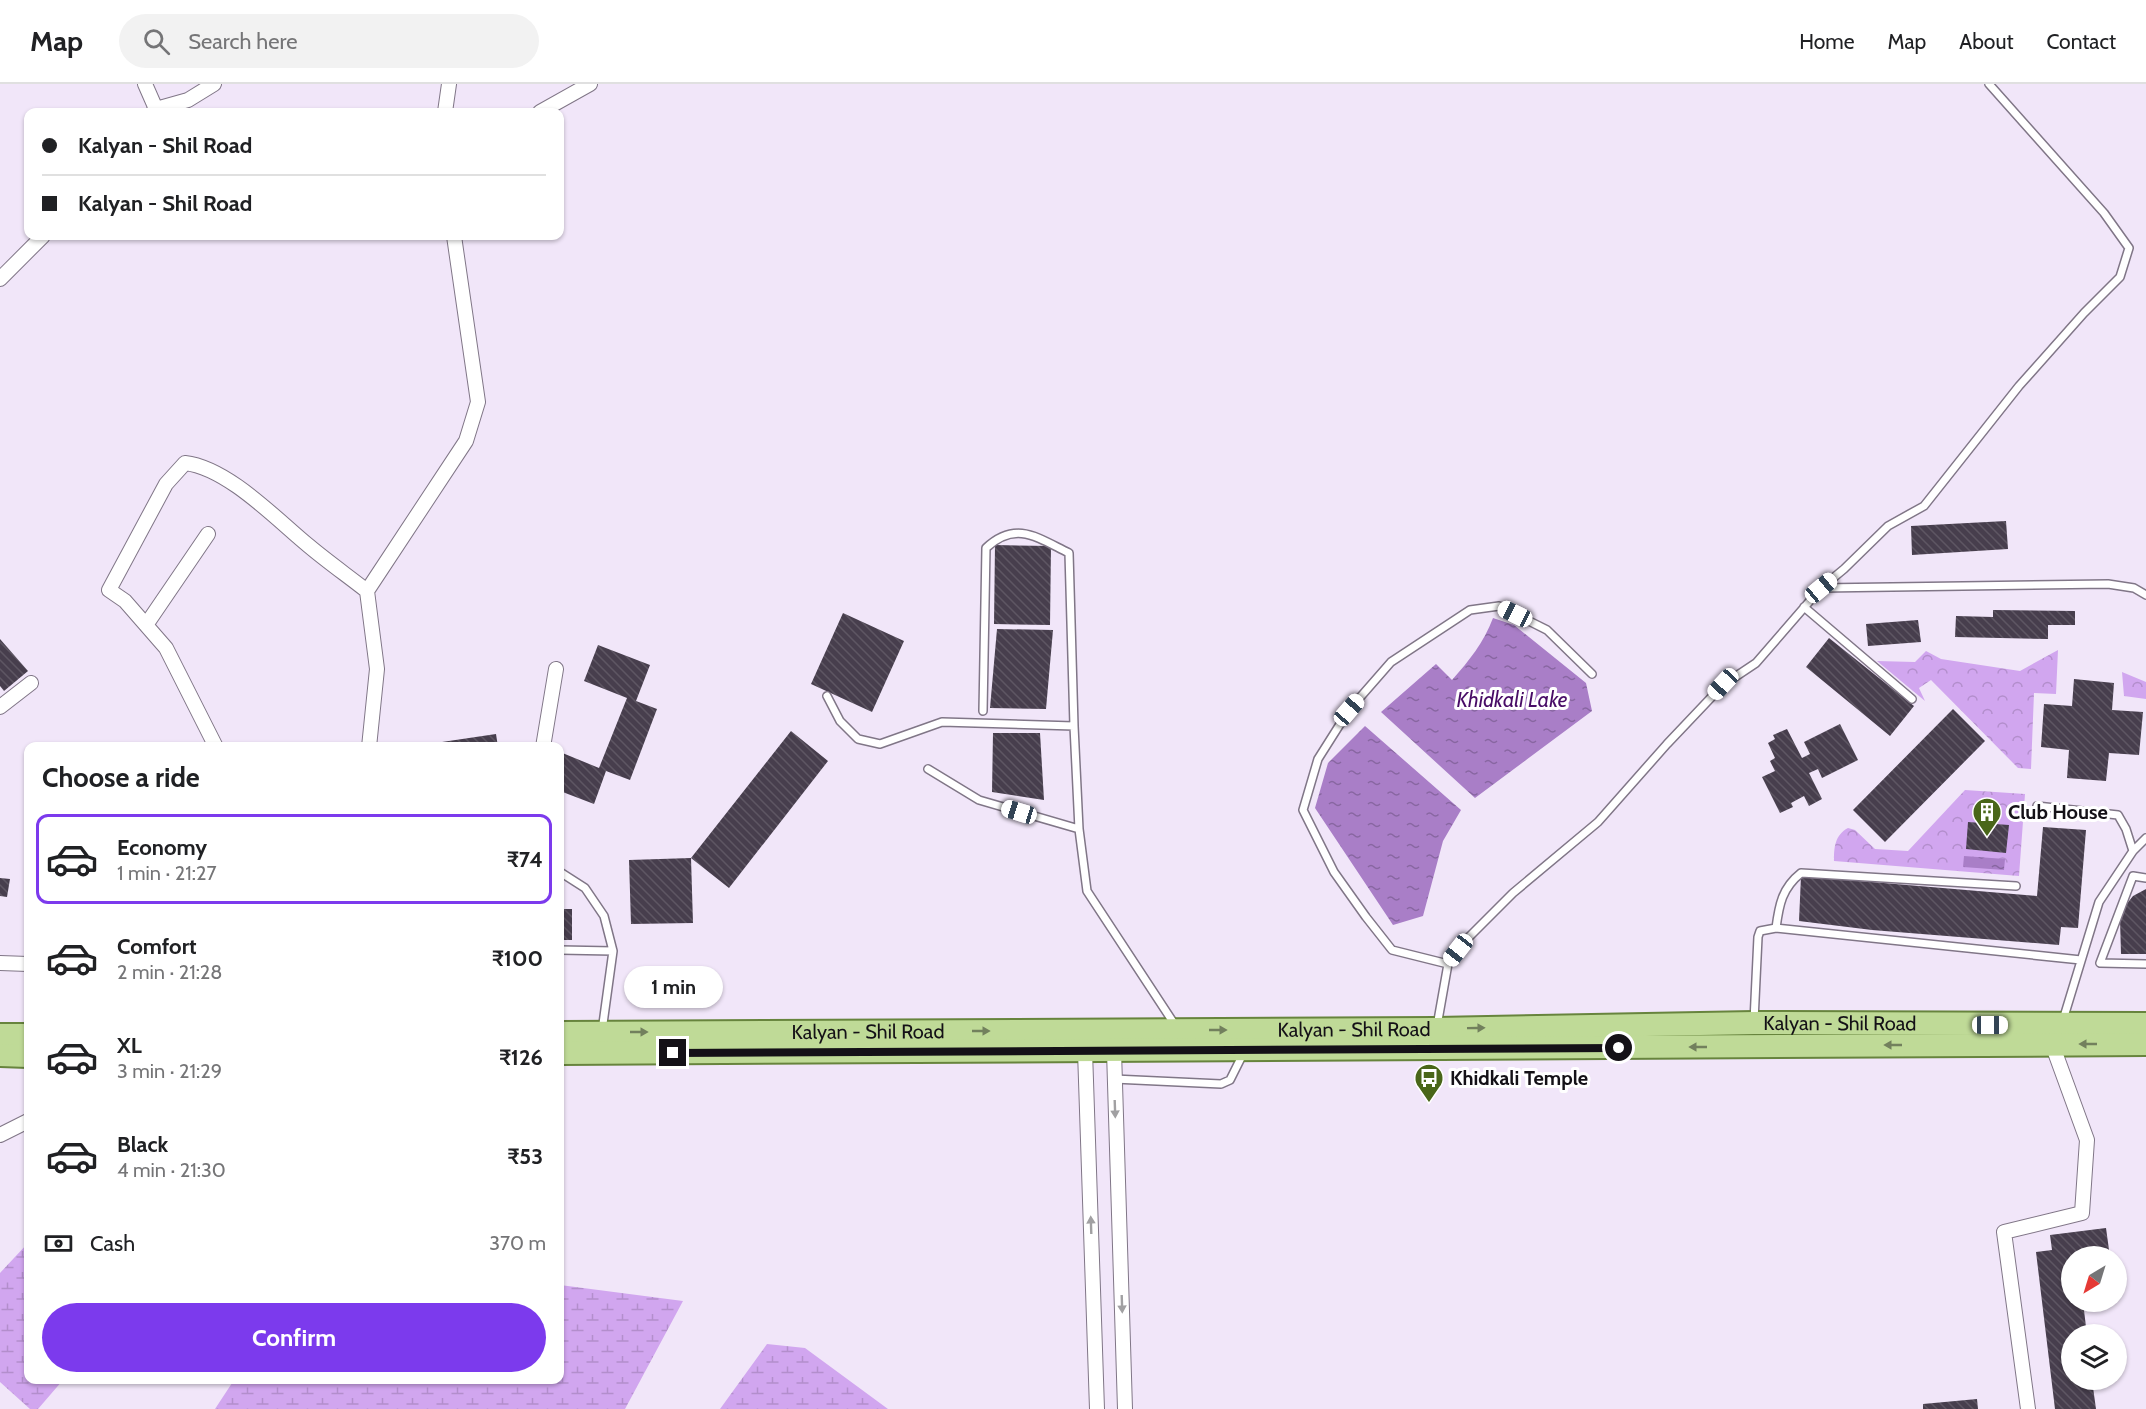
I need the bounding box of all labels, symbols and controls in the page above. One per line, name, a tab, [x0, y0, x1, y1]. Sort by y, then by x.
search box	[119, 14, 539, 68]
text: Map	[30, 24, 83, 58]
icon: search	[140, 25, 173, 58]
text: Search here	[188, 28, 297, 55]
text: Home	[1799, 29, 1855, 54]
text: Map	[1888, 29, 1926, 54]
text: About	[1959, 29, 2013, 54]
text: Contact	[2046, 29, 2116, 54]
text: Kalyan - Shil Road	[78, 132, 252, 159]
text: Kalyan - Shil Road	[78, 190, 252, 217]
car	[1801, 570, 1841, 606]
car	[1495, 598, 1535, 630]
car	[1704, 665, 1742, 703]
water label: Khidkali Lake	[1457, 687, 1568, 712]
car	[1330, 691, 1368, 729]
text: Choose a ride	[42, 761, 200, 794]
building icon: Club House	[1971, 796, 2003, 838]
car	[999, 798, 1039, 826]
place label: Club House	[2008, 800, 2108, 824]
icon: car	[45, 832, 99, 886]
text: Economy	[117, 834, 207, 861]
text: ₹74	[507, 846, 543, 873]
text: 1 min · 21:27	[117, 861, 216, 885]
car	[1440, 930, 1476, 970]
icon: car	[45, 931, 99, 985]
text: Comfort	[117, 933, 196, 960]
text: ₹100	[492, 945, 543, 972]
text: 2 min · 21:28	[117, 960, 222, 984]
callout: 1 min	[624, 966, 722, 1008]
text: 1 min	[651, 975, 696, 999]
street label: Kalyan - Shil Road	[1763, 1011, 1917, 1035]
car	[1972, 1016, 2008, 1034]
street label: Kalyan - Shil Road	[1277, 1017, 1431, 1042]
street label: Kalyan - Shil Road	[791, 1019, 945, 1044]
one-way arrow	[1466, 1023, 1485, 1033]
one-way arrow	[1208, 1025, 1227, 1035]
one-way arrow	[971, 1026, 990, 1036]
one-way arrow	[629, 1027, 648, 1037]
icon: car	[45, 1030, 99, 1084]
text: XL	[117, 1032, 142, 1059]
route start	[1605, 1034, 1632, 1061]
route end	[659, 1039, 686, 1066]
one-way arrow	[2078, 1039, 2097, 1049]
one-way arrow	[1883, 1041, 1902, 1050]
one-way arrow	[1688, 1042, 1707, 1052]
text: ₹126	[499, 1044, 543, 1071]
text: 3 min · 21:29	[117, 1059, 222, 1083]
bus stop icon: Khidkali Temple	[1413, 1062, 1445, 1104]
place label: Khidkali Temple	[1450, 1066, 1588, 1090]
one-way arrow	[1111, 1100, 1120, 1119]
icon: car	[45, 1129, 99, 1183]
text: Black	[117, 1131, 168, 1158]
text: ₹53	[507, 1143, 543, 1170]
text: 4 min · 21:30	[117, 1158, 226, 1182]
one-way arrow	[1086, 1215, 1095, 1234]
icon: cash	[42, 1227, 75, 1260]
text: Cash	[90, 1230, 135, 1257]
text: 370 m	[489, 1231, 546, 1255]
north arrow	[2061, 1246, 2127, 1312]
map controls	[2061, 1246, 2127, 1390]
one-way arrow	[1117, 1295, 1126, 1314]
button: Confirm	[42, 1303, 546, 1372]
button: layers	[2061, 1324, 2127, 1390]

